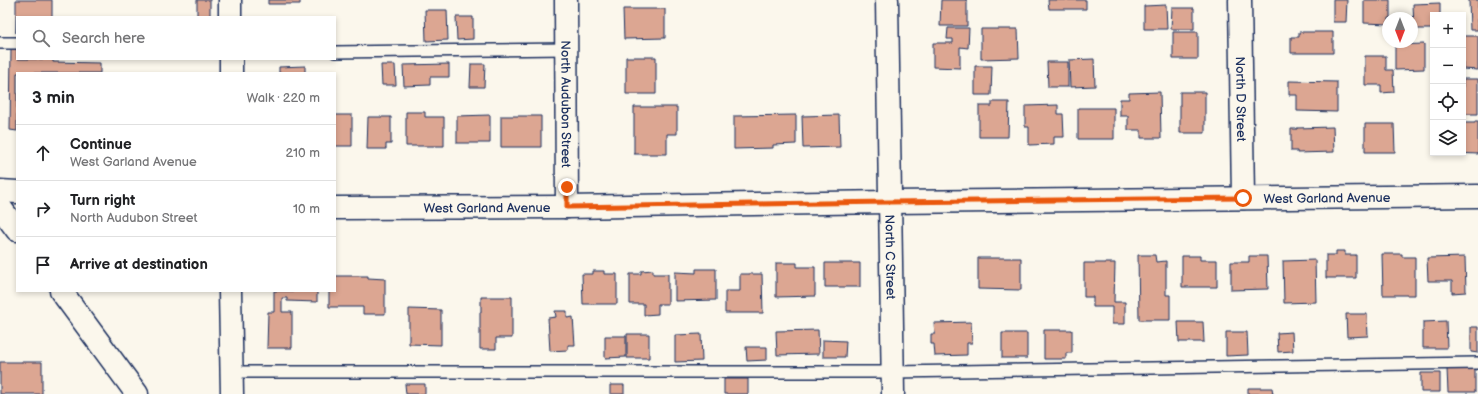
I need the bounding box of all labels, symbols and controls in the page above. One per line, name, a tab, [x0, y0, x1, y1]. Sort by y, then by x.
north arrow	[1382, 12, 1418, 48]
map controls	[1430, 12, 1466, 156]
button: +	[1430, 12, 1466, 48]
search box	[16, 16, 336, 60]
icon: search	[30, 27, 52, 49]
text: Search here	[62, 29, 145, 48]
street label: North Audubon Street	[557, 40, 574, 168]
button: −	[1430, 48, 1466, 84]
street label: North D Street	[1232, 56, 1249, 142]
button: locate	[1430, 84, 1466, 120]
text: 3 min	[32, 88, 75, 108]
text: Walk · 220 m	[247, 90, 320, 106]
button: layers	[1430, 120, 1466, 156]
text: Continue	[70, 135, 132, 154]
icon: ahead	[32, 142, 54, 164]
text: 210 m	[286, 145, 320, 161]
text: West Garland Avenue	[70, 154, 197, 170]
route end	[558, 178, 576, 196]
route start	[1234, 189, 1252, 207]
street label: West Garland Avenue	[1263, 190, 1391, 207]
text: Turn right	[70, 191, 135, 210]
icon: right	[32, 198, 54, 220]
street label: West Garland Avenue	[424, 200, 551, 217]
text: 10 m	[293, 201, 320, 217]
text: North Audubon Street	[70, 210, 197, 226]
street label: North C Street	[881, 214, 899, 300]
icon: arrive	[32, 254, 54, 276]
text: Arrive at destination	[70, 255, 208, 274]

